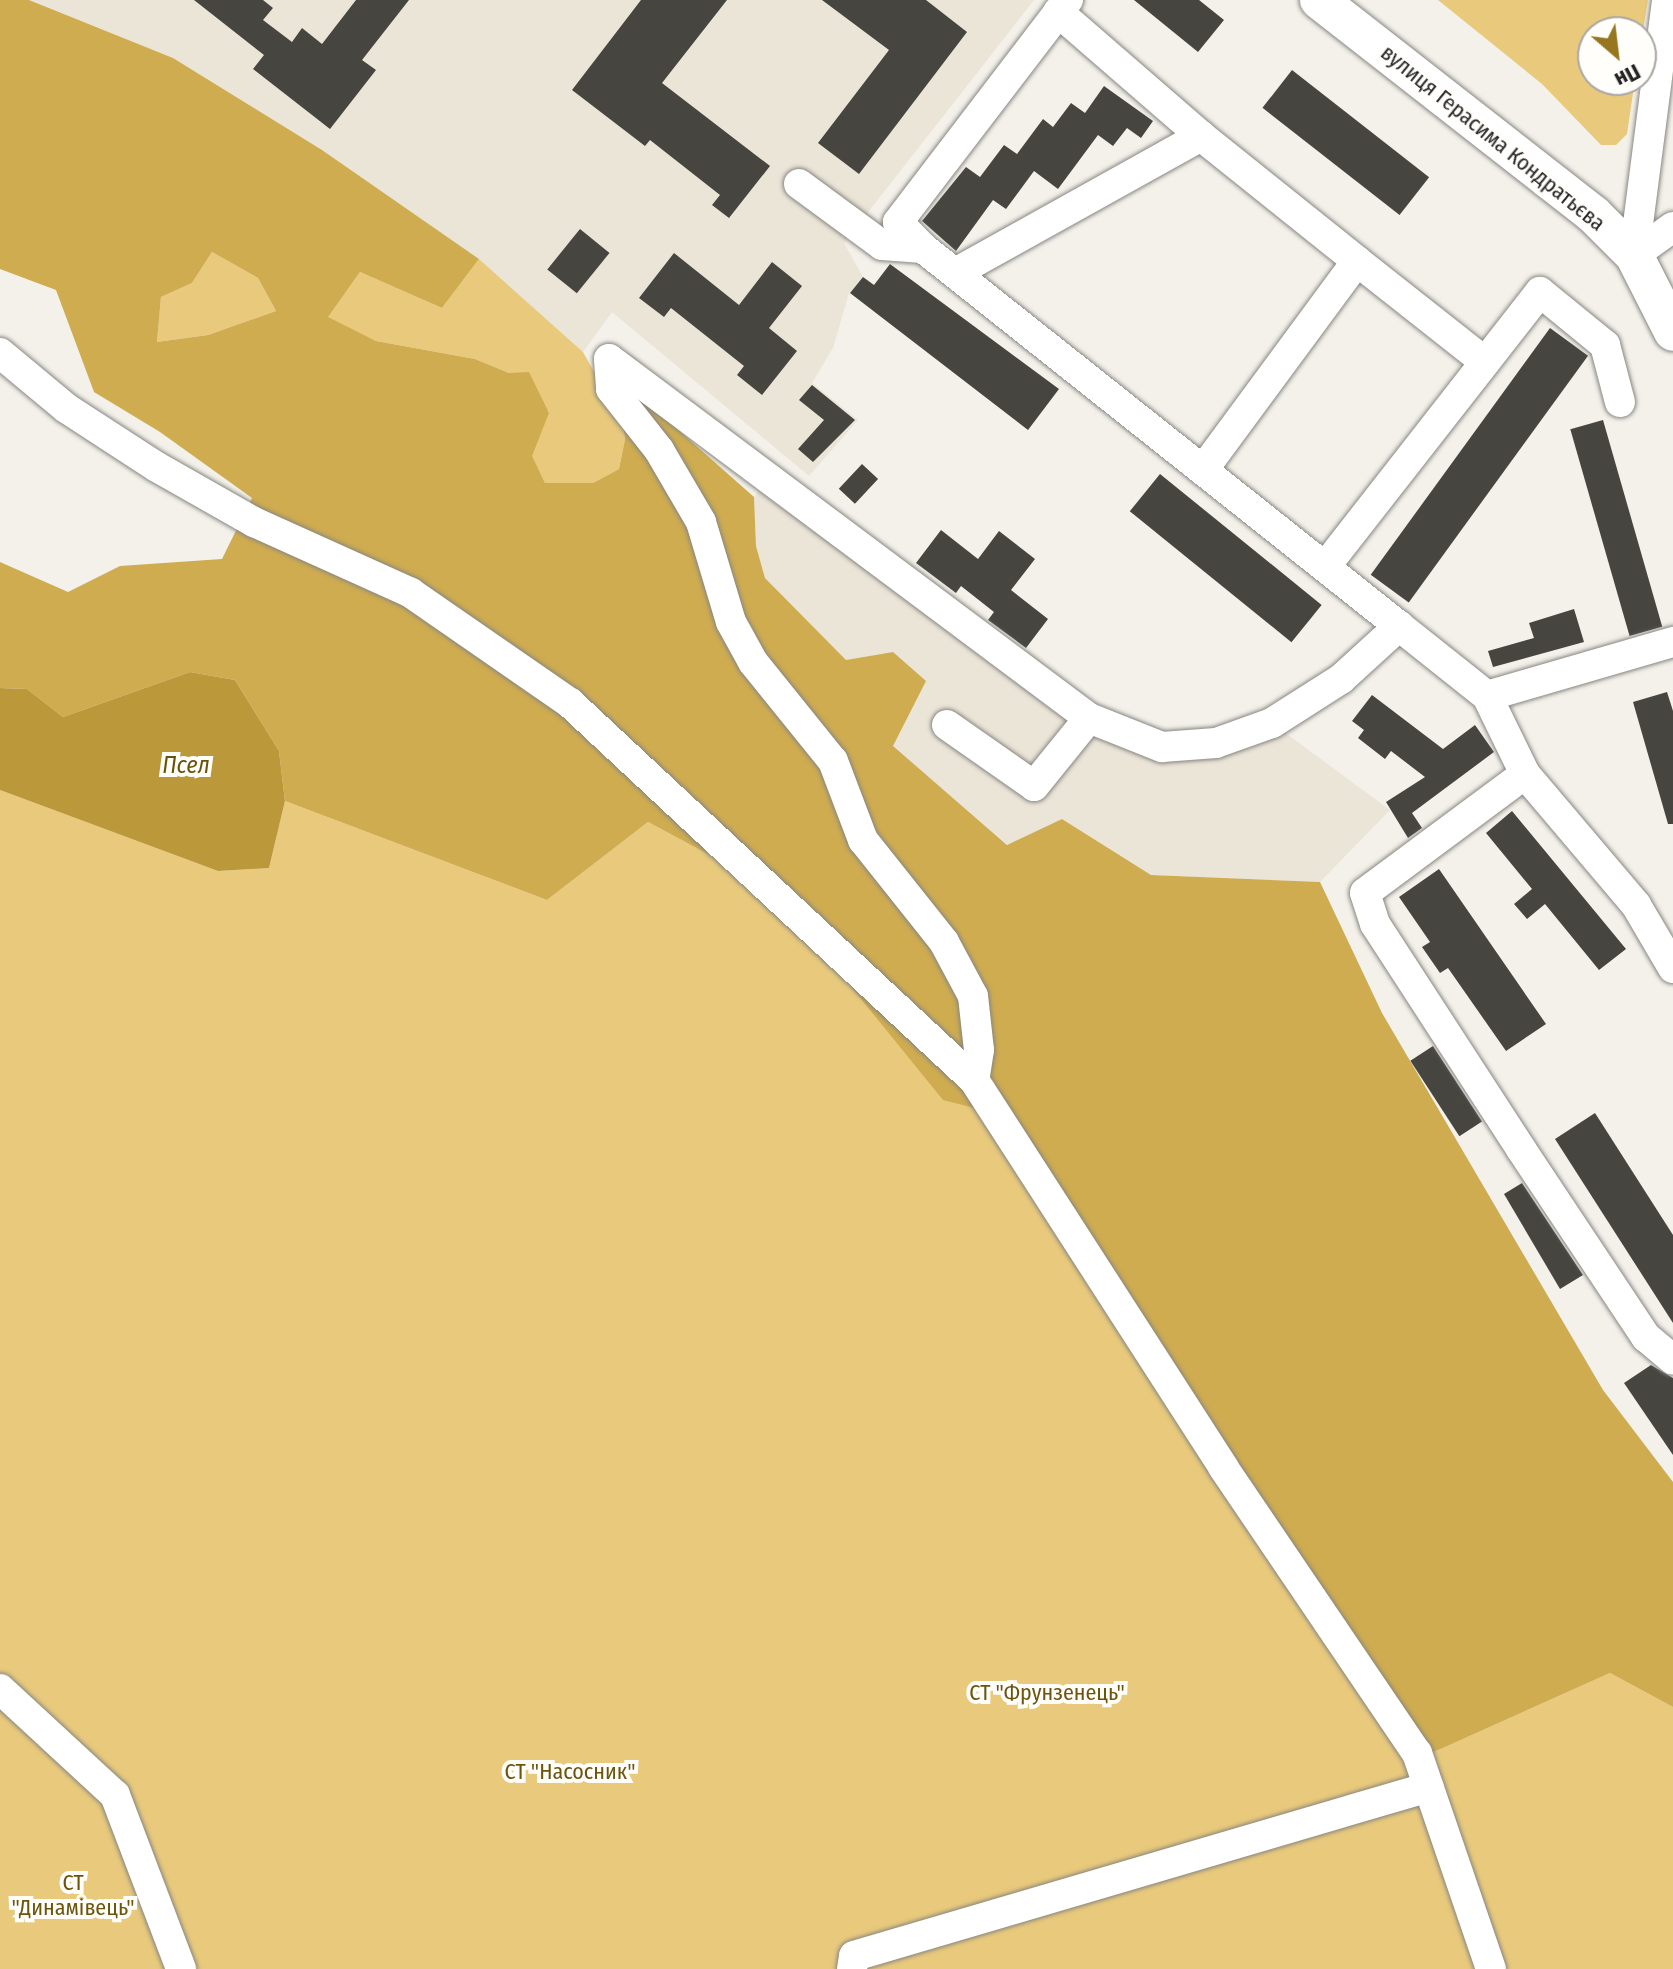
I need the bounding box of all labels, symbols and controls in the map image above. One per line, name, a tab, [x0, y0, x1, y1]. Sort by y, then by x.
north arrow	[1577, 16, 1657, 96]
street label: вулиця Герасима Кондратьєва	[1376, 39, 1610, 237]
text: Пн	[1610, 58, 1645, 94]
water label: Псел	[162, 752, 210, 780]
park label: СТ "Фрунзенець"	[969, 1680, 1125, 1706]
park label: СТ "Насосник"	[505, 1759, 635, 1785]
park label: СТ "Динамівець"	[11, 1869, 135, 1920]

